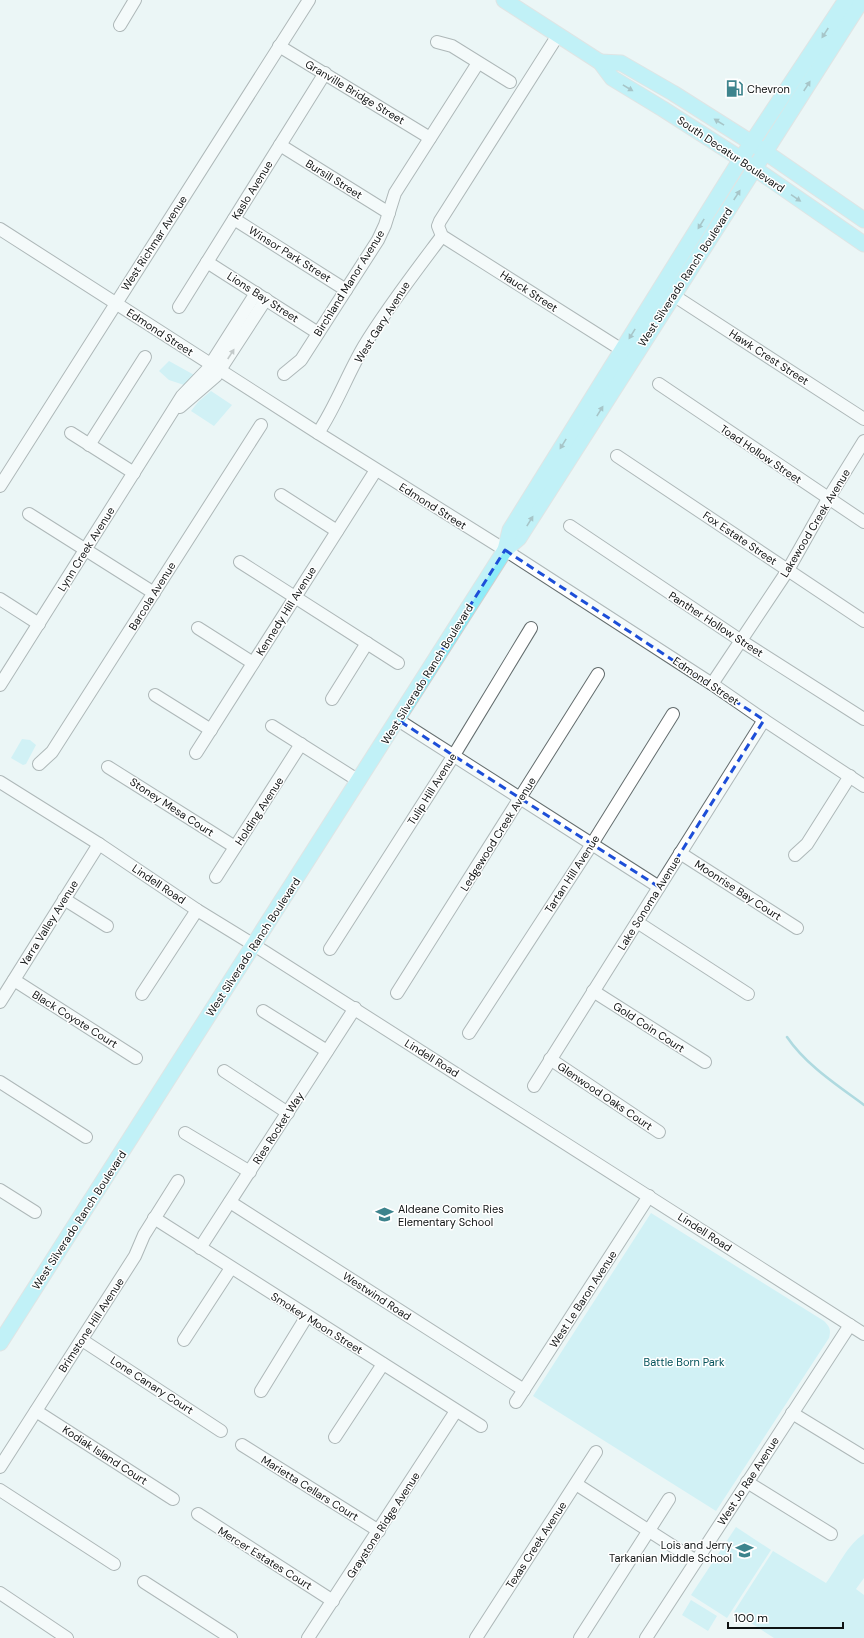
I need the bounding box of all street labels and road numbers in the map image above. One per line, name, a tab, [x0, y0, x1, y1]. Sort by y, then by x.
street label: Granville Bridge Street	[303, 57, 407, 127]
street label: South Decatur Boulevard	[675, 113, 787, 195]
street label: Bursill Street	[303, 156, 365, 202]
street label: Kaslo Avenue	[228, 158, 276, 222]
street label: West Richmar Avenue	[118, 193, 190, 293]
street label: West Silverado Ranch Boulevard	[635, 205, 735, 349]
street label: Winsor Park Street	[246, 223, 334, 285]
street label: Birchland Manor Avenue	[311, 227, 387, 339]
street label: Hauck Street	[498, 267, 560, 315]
street label: Lions Bay Street	[225, 269, 301, 325]
street label: West Gary Avenue	[351, 279, 413, 365]
street label: Edmond Street	[124, 305, 196, 359]
street label: Hawk Crest Street	[727, 326, 811, 388]
street label: Toad Hollow Street	[718, 422, 804, 486]
street label: Lakewood Creek Avenue	[777, 466, 853, 580]
street label: Edmond Street	[397, 480, 469, 532]
street label: Lynn Creek Avenue	[54, 504, 118, 594]
street label: Fox Estate Street	[700, 508, 780, 568]
street label: Barcola Avenue	[125, 559, 179, 633]
street label: Kennedy Hill Avenue	[253, 564, 319, 658]
street label: Panther Hollow Street	[666, 588, 766, 660]
street label: West Silverado Ranch Boulevard	[378, 601, 476, 747]
street label: Edmond Street	[670, 654, 742, 708]
street label: Tulip Hill Avenue	[404, 750, 460, 828]
street label: Holding Avenue	[232, 774, 286, 848]
street label: Ledgewood Creek Avenue	[457, 774, 539, 894]
street label: Stoney Mesa Court	[127, 775, 217, 839]
street label: Tartan Hill Avenue	[542, 832, 602, 916]
street label: Lake Sonoma Avenue	[614, 854, 684, 952]
street label: Moonrise Bay Court	[692, 857, 784, 923]
street label: Lindell Road	[130, 861, 188, 907]
street label: West Silverado Ranch Boulevard	[203, 875, 303, 1019]
street label: Yarra Valley Avenue	[17, 877, 81, 969]
street label: Black Coyote Court	[30, 987, 120, 1051]
street label: Gold Coin Court	[611, 999, 687, 1055]
street label: Lindell Road	[402, 1036, 462, 1080]
street label: Glenwood Oaks Court	[555, 1059, 655, 1133]
street label: Ries Rocket Way	[249, 1089, 307, 1167]
street label: West Silverado Ranch Boulevard	[29, 1148, 129, 1292]
street label: Lindell Road	[675, 1209, 735, 1255]
street label: West Le Baron Avenue	[546, 1248, 620, 1350]
street label: Westwind Road	[340, 1269, 414, 1323]
street label: Brimstone Hill Avenue	[55, 1275, 127, 1375]
street label: Smokey Moon Street	[268, 1289, 366, 1357]
street label: Lone Canary Court	[108, 1353, 196, 1417]
street label: Kodiak Island Court	[60, 1422, 150, 1488]
street label: West Jo Rae Avenue	[714, 1434, 782, 1528]
street label: Marietta Cellars Court	[259, 1452, 361, 1524]
street label: Graystone Ridge Avenue	[343, 1469, 423, 1581]
street label: Texas Creek Avenue	[503, 1499, 569, 1591]
street label: Mercer Estates Court	[215, 1523, 315, 1593]

